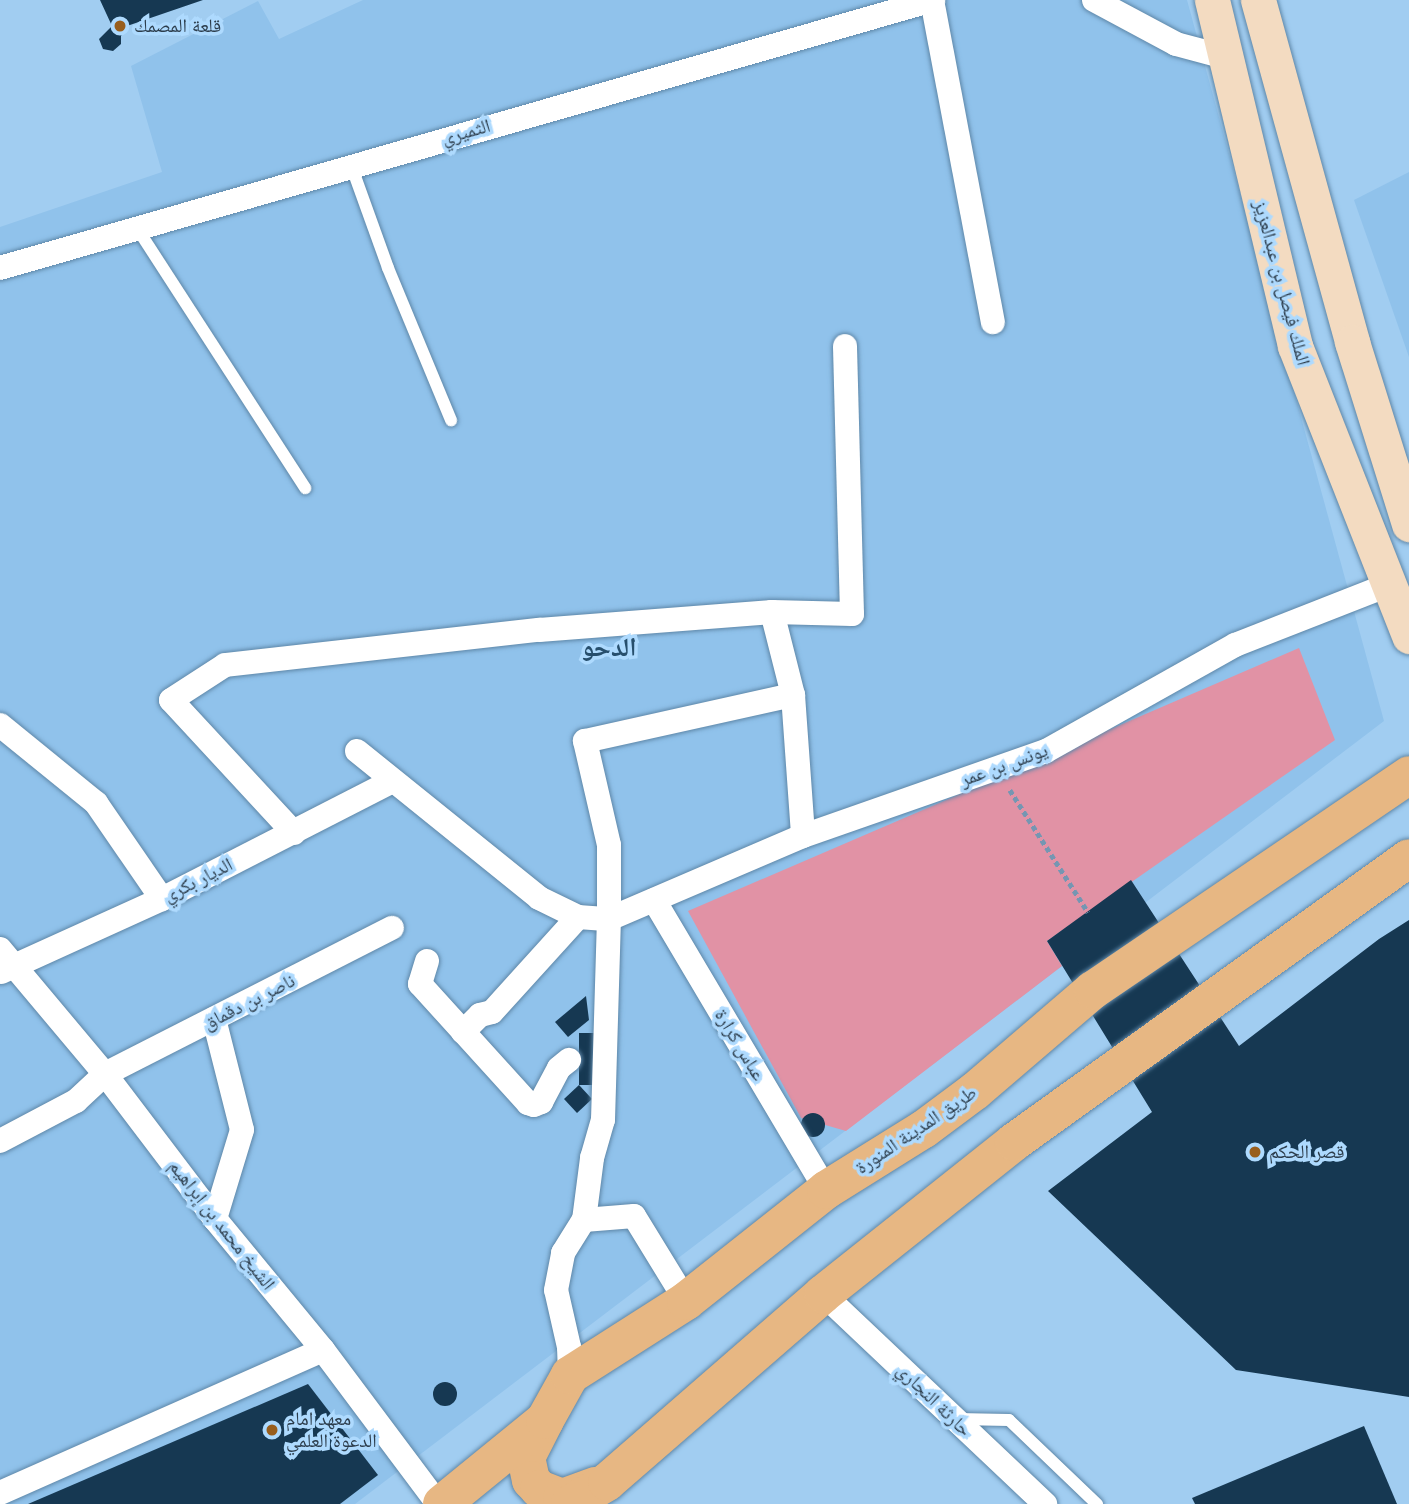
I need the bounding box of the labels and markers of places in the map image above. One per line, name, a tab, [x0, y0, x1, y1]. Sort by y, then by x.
place label: قلعة المصمك	[134, 15, 221, 37]
marker: قلعة المصمك	[112, 18, 128, 34]
place label: قصر الحكم	[1269, 1141, 1344, 1163]
marker: قصر الحكم	[1247, 1144, 1263, 1160]
place label: معهد امام الدعوة العلمي	[286, 1408, 377, 1452]
marker: معهد امام الدعوة العلمي	[264, 1422, 280, 1438]

